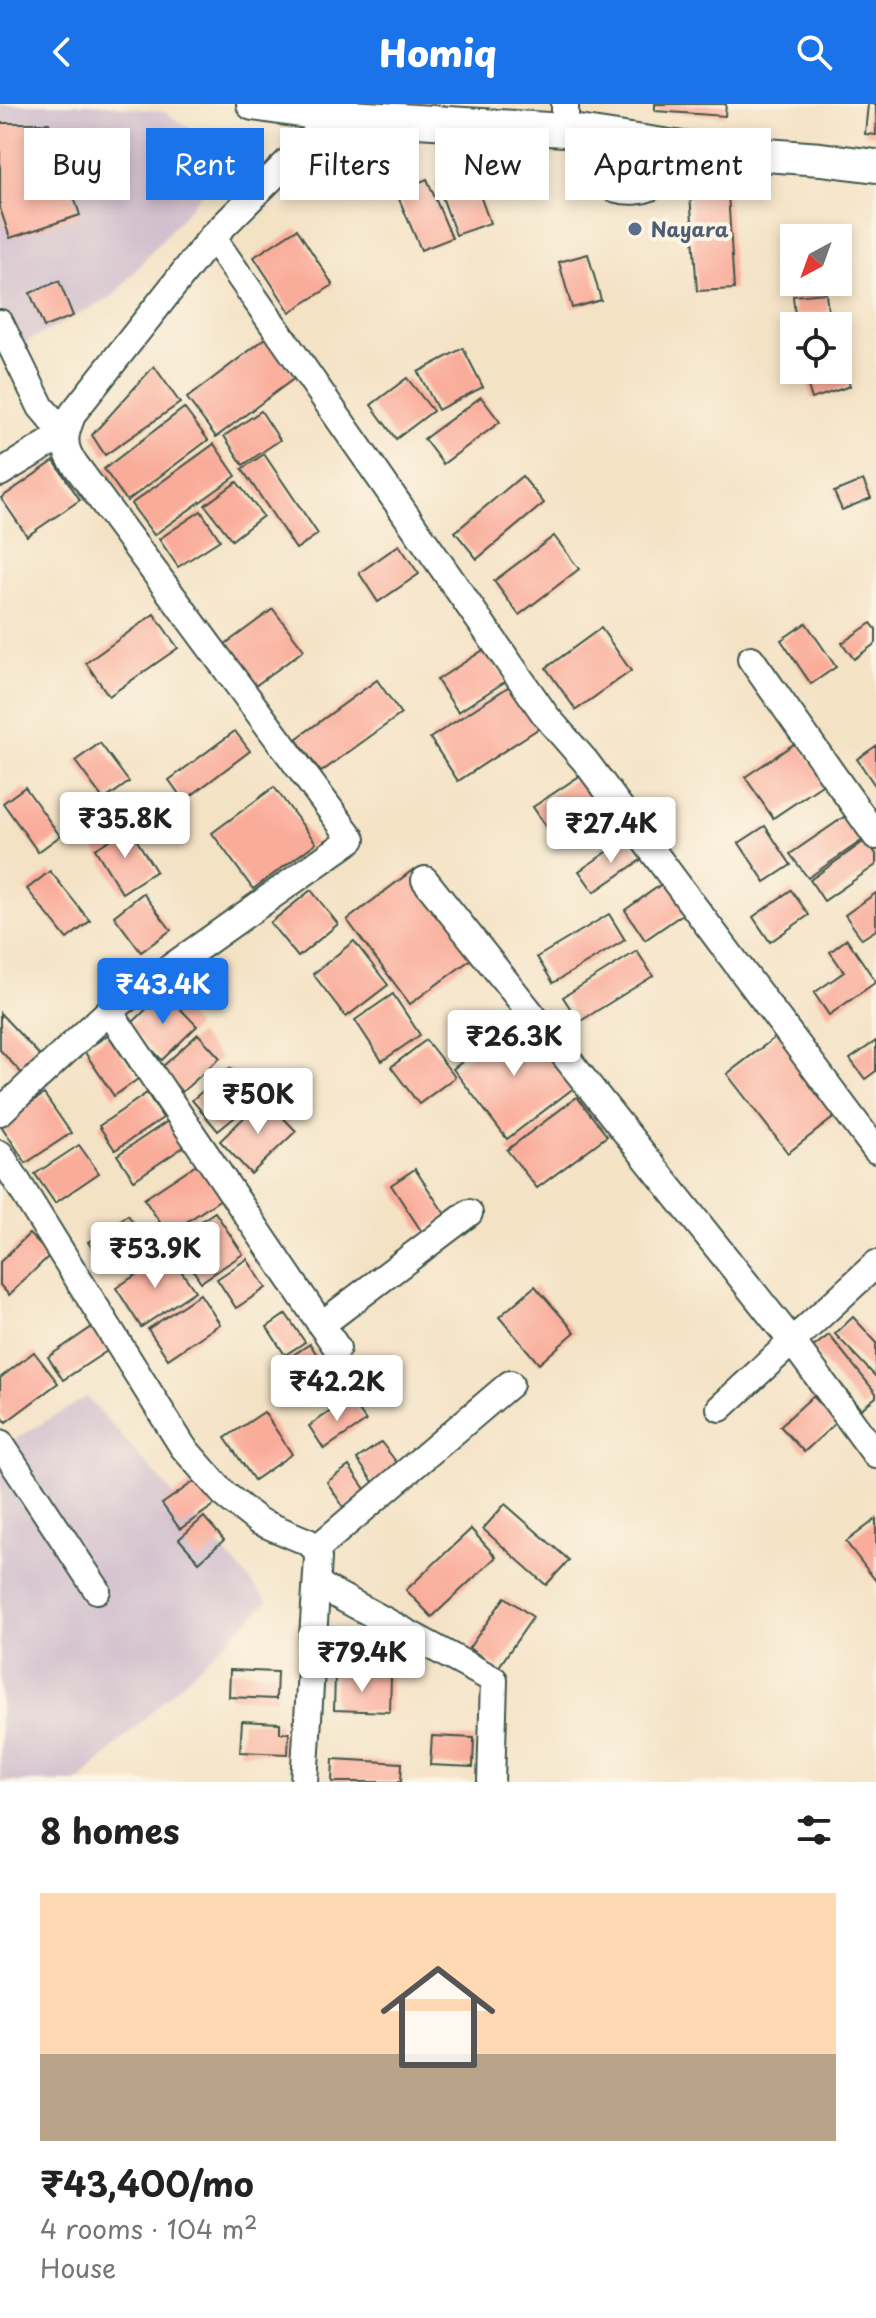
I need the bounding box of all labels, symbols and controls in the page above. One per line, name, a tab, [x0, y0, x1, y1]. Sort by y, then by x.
text: Homiq	[379, 25, 497, 79]
icon: back	[40, 30, 84, 74]
icon: search	[792, 30, 836, 74]
chip: Buy	[24, 128, 130, 200]
chip: Rent	[146, 128, 264, 200]
chip: Filters	[280, 128, 419, 200]
chip: New	[435, 128, 549, 200]
chip: Apartment	[565, 128, 771, 200]
place label: Nayara	[651, 214, 729, 244]
marker: Nayara	[626, 220, 644, 238]
north arrow	[780, 224, 852, 296]
map controls	[780, 224, 852, 384]
button: locate	[780, 312, 852, 384]
pin: ₹35.8K	[60, 792, 190, 860]
pin: ₹27.4K	[546, 797, 676, 865]
text: ₹35.8K	[78, 798, 172, 837]
text: ₹27.4K	[565, 803, 657, 842]
pin: ₹43.4K	[98, 958, 228, 1026]
text: ₹43.4K	[115, 964, 211, 1003]
pin: ₹26.3K	[449, 1010, 579, 1078]
text: ₹26.3K	[466, 1016, 562, 1055]
pin: ₹50K	[211, 1068, 305, 1136]
text: ₹50K	[222, 1074, 294, 1113]
pin: ₹53.9K	[90, 1222, 220, 1290]
text: ₹53.9K	[109, 1228, 201, 1267]
pin: ₹42.2K	[272, 1355, 402, 1423]
text: ₹42.2K	[289, 1361, 385, 1400]
pin: ₹79.4K	[297, 1626, 427, 1694]
text: ₹79.4K	[317, 1632, 407, 1671]
text: 8 homes	[40, 1804, 180, 1856]
icon: filters	[792, 1808, 836, 1852]
icon: home	[366, 1945, 510, 2089]
text: ₹43,400/mo	[40, 2157, 254, 2209]
text: 4 rooms · 104 m²	[40, 2209, 258, 2248]
text: House	[40, 2248, 116, 2287]

